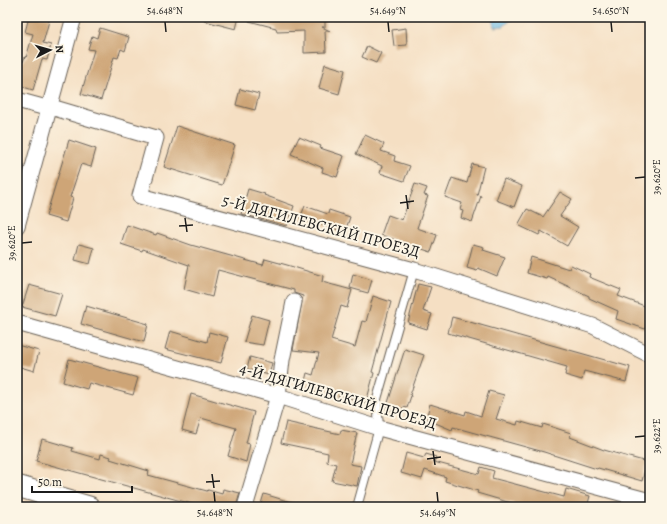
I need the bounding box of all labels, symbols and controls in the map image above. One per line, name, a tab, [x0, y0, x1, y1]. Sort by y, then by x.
text: 54.648°N	[147, 4, 183, 17]
text: 54.649°N	[370, 4, 406, 17]
text: 54.650°N	[593, 4, 629, 17]
north arrow	[30, 30, 70, 70]
text: N	[52, 44, 67, 54]
text: 39.620°E	[650, 159, 663, 195]
street label: 5-Й ДЯГИЛЕВСКИЙ ПРОЕЗД	[220, 189, 422, 263]
text: 39.620°E	[5, 225, 18, 261]
street label: 4-Й ДЯГИЛЕВСКИЙ ПРОЕЗД	[237, 357, 439, 435]
text: 39.622°E	[650, 419, 663, 453]
scale bar	[32, 468, 132, 494]
text: 50 m	[38, 474, 62, 490]
text: 54.648°N	[197, 506, 233, 519]
text: 54.649°N	[420, 506, 456, 519]

